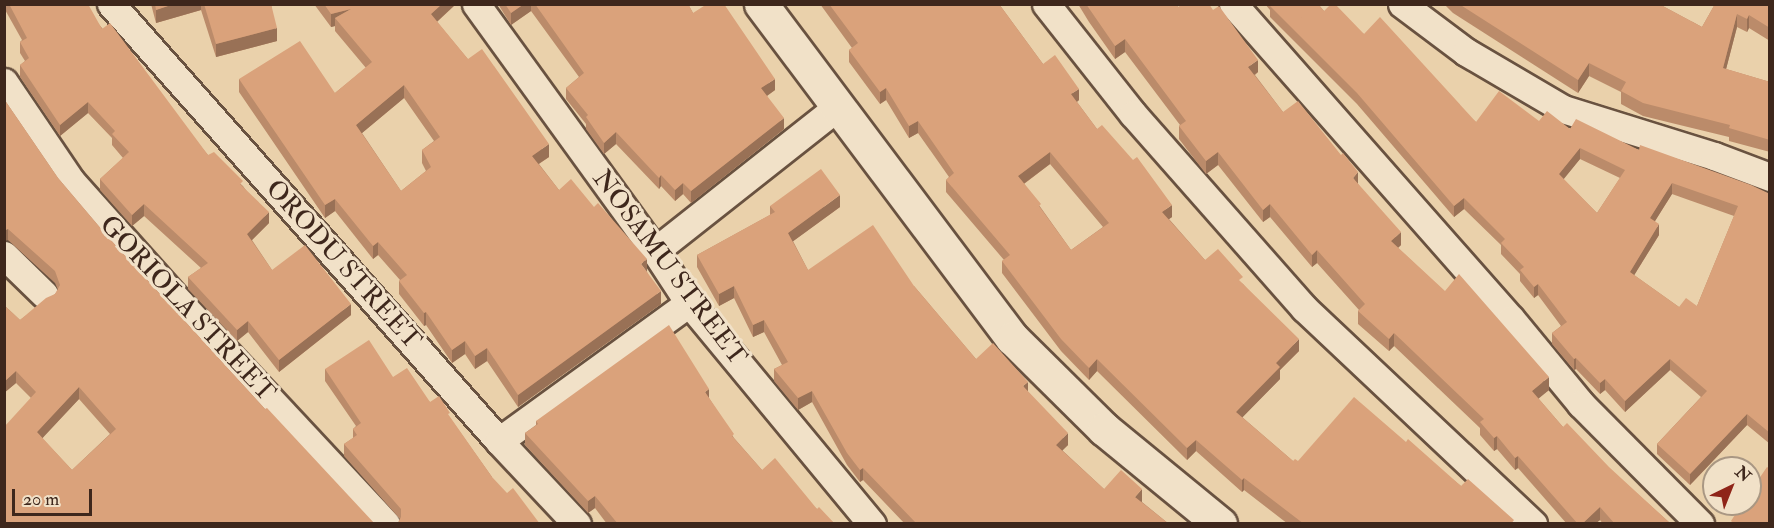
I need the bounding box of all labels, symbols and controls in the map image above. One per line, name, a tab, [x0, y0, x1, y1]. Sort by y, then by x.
street label: NOSAMU STREET	[585, 164, 753, 372]
street label: ORODU STREET	[259, 174, 427, 356]
street label: GORIOLA STREET	[93, 209, 281, 409]
north arrow	[1702, 456, 1762, 516]
text: N	[1731, 462, 1755, 486]
scale bar	[15, 477, 94, 515]
text: 20 m	[23, 488, 59, 511]

